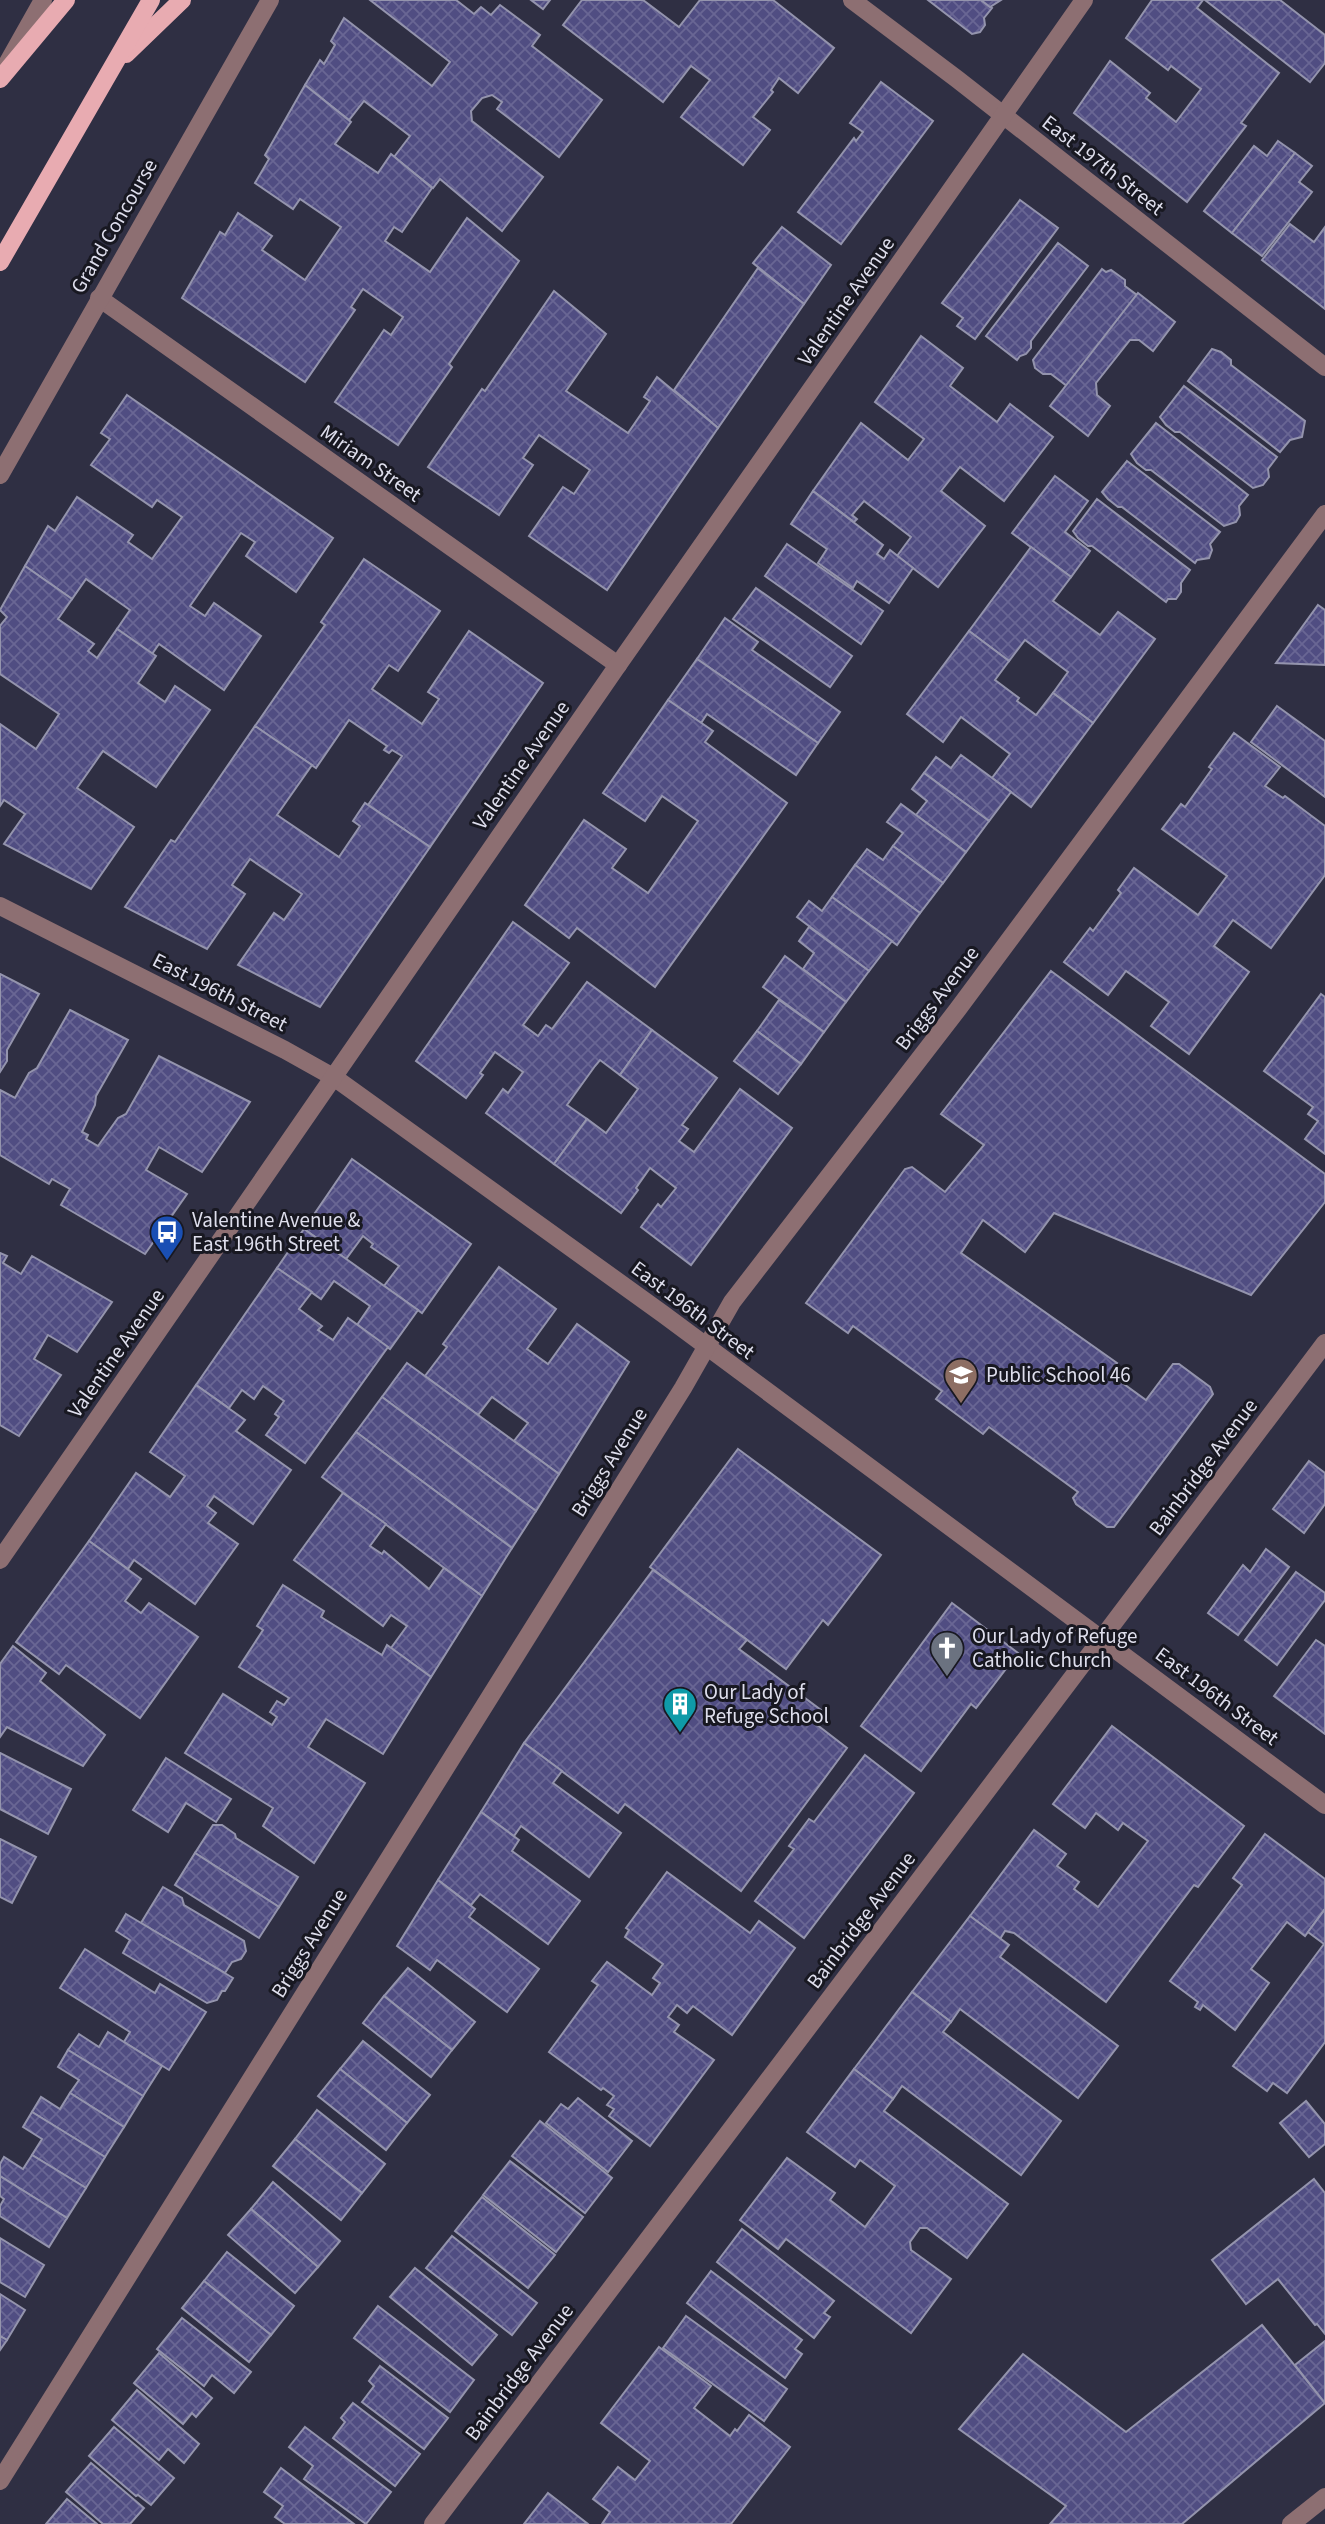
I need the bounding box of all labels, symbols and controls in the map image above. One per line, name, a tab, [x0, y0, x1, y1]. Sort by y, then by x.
street label: East 197th Street	[1035, 108, 1171, 222]
street label: Grand Concourse	[63, 153, 165, 299]
street label: Valentine Avenue	[790, 230, 902, 372]
street label: Miriam Street	[314, 417, 428, 509]
street label: Valentine Avenue	[465, 694, 577, 836]
street label: Briggs Avenue	[888, 940, 986, 1056]
street label: East 196th Street	[147, 945, 293, 1039]
place label: Valentine Avenue & East 196th Street	[192, 1205, 360, 1259]
bus stop icon: Valentine Avenue & East 196th Street	[148, 1213, 186, 1262]
street label: East 196th Street	[625, 1253, 761, 1367]
street label: Valentine Avenue	[60, 1282, 172, 1424]
school or university icon: Public School 46	[942, 1356, 980, 1405]
place label: Public School 46	[986, 1360, 1131, 1390]
street label: Bainbridge Avenue	[1141, 1392, 1265, 1542]
street label: Briggs Avenue	[564, 1402, 654, 1522]
place label: Our Lady of Refuge Catholic Church	[972, 1621, 1137, 1675]
church icon: Our Lady of Refuge Catholic Church	[928, 1629, 966, 1678]
street label: East 196th Street	[1149, 1639, 1285, 1753]
place label: Our Lady of Refuge School	[704, 1677, 829, 1731]
building icon: Our Lady of Refuge School	[661, 1685, 699, 1734]
street label: Bainbridge Avenue	[799, 1845, 923, 1995]
street label: Briggs Avenue	[264, 1883, 354, 2003]
street label: Bainbridge Avenue	[457, 2297, 581, 2447]

